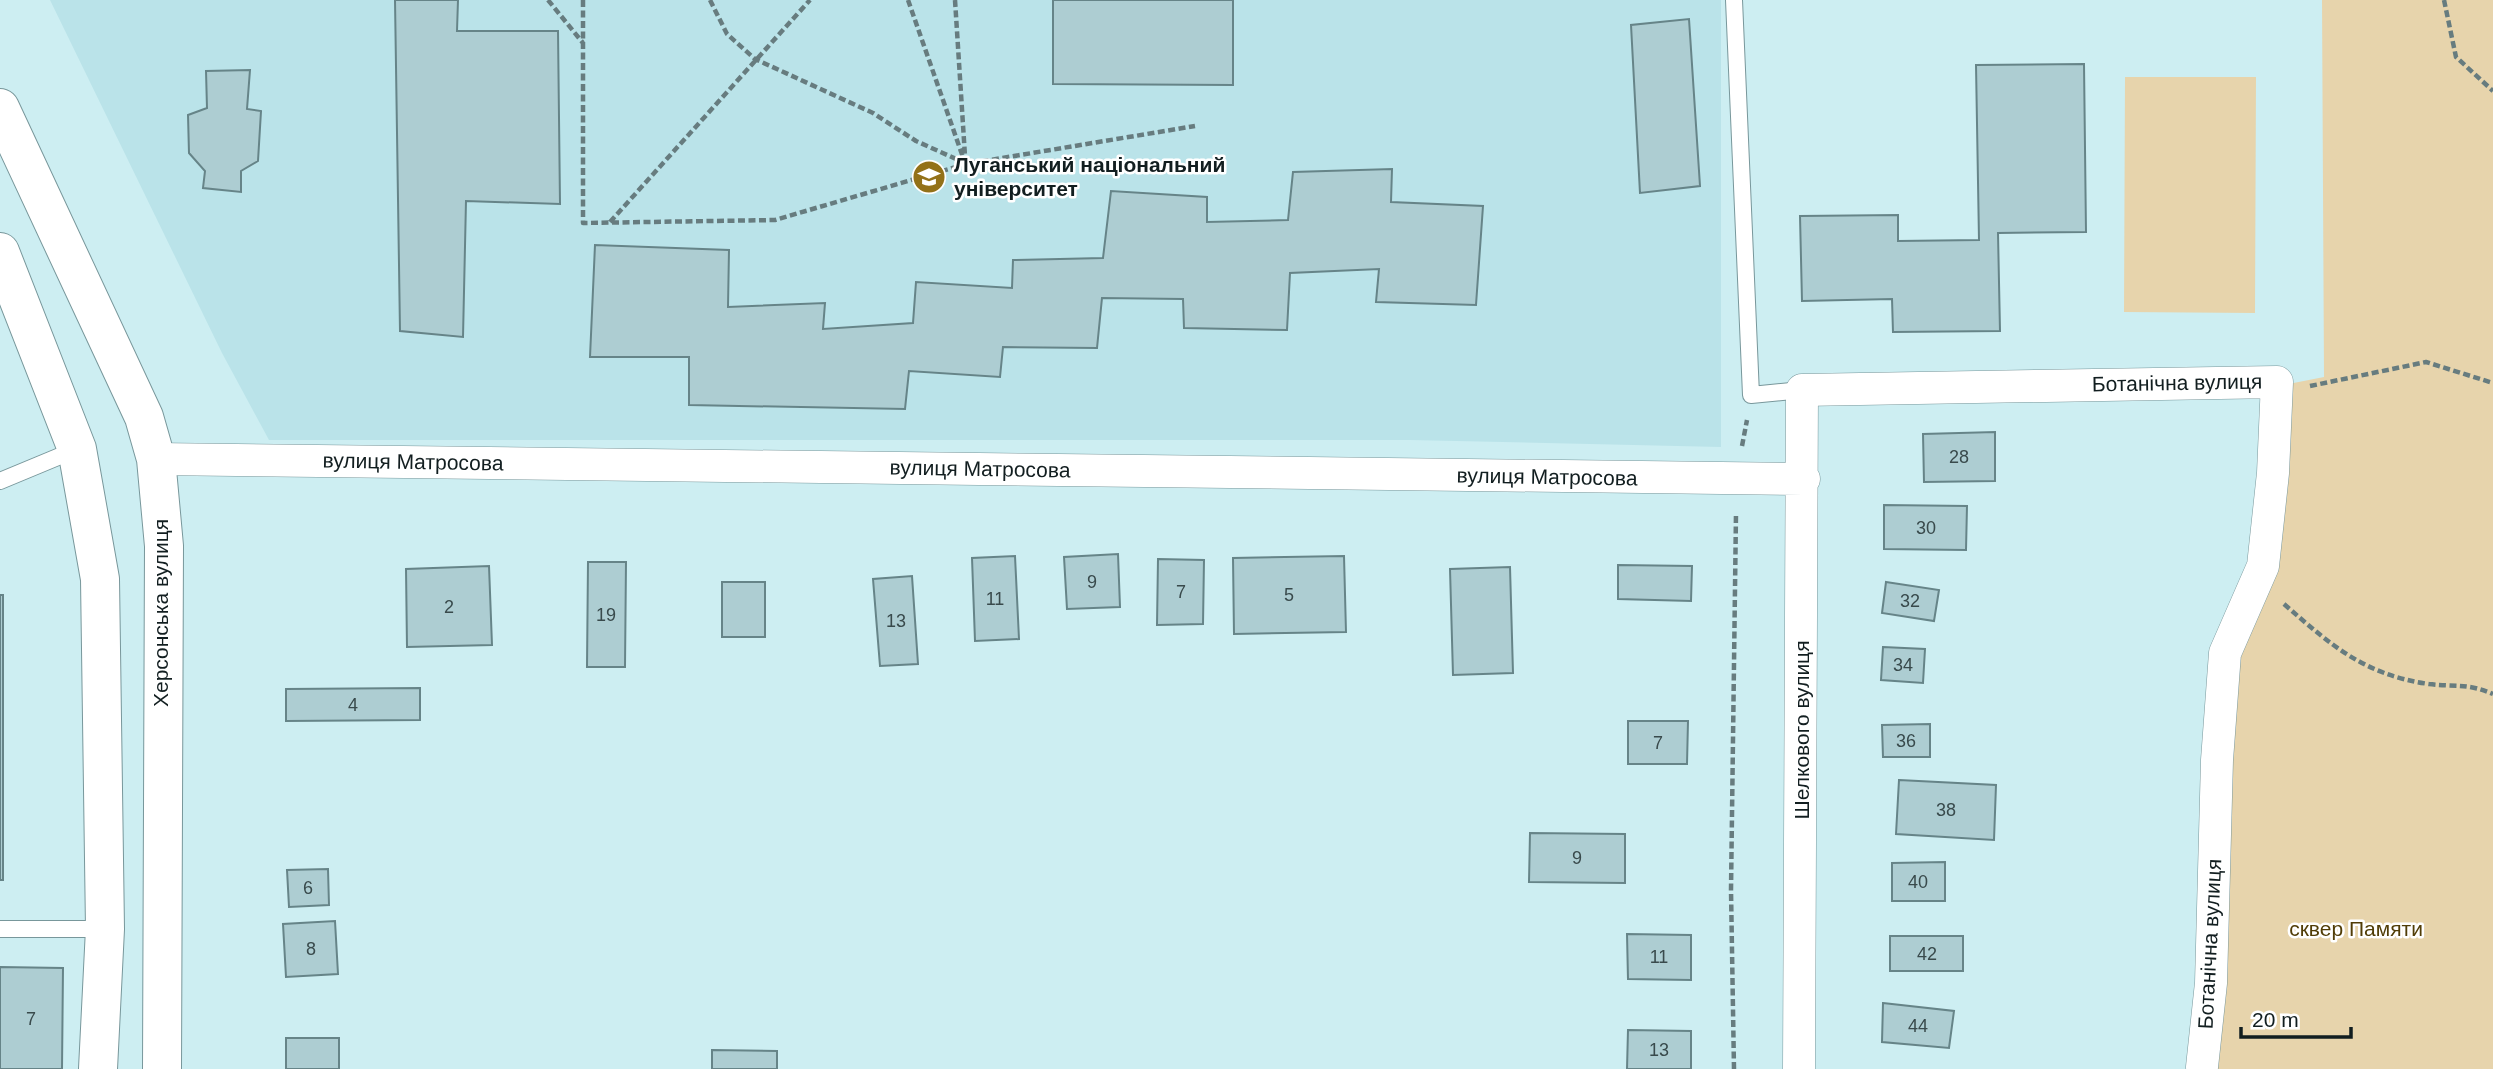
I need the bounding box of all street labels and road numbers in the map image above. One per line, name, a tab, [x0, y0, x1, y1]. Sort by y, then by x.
street label: Ботанічна вулиця	[2092, 370, 2262, 395]
street label: вулиця Матросова	[322, 448, 504, 475]
street label: вулиця Матросова	[889, 455, 1071, 482]
street label: вулиця Матросова	[1456, 463, 1638, 490]
street label: Херсонська вулиця	[149, 519, 172, 707]
street label: Шелкового вулиця	[1790, 640, 1813, 820]
street label: Ботанічна вулиця	[2194, 858, 2225, 1030]

